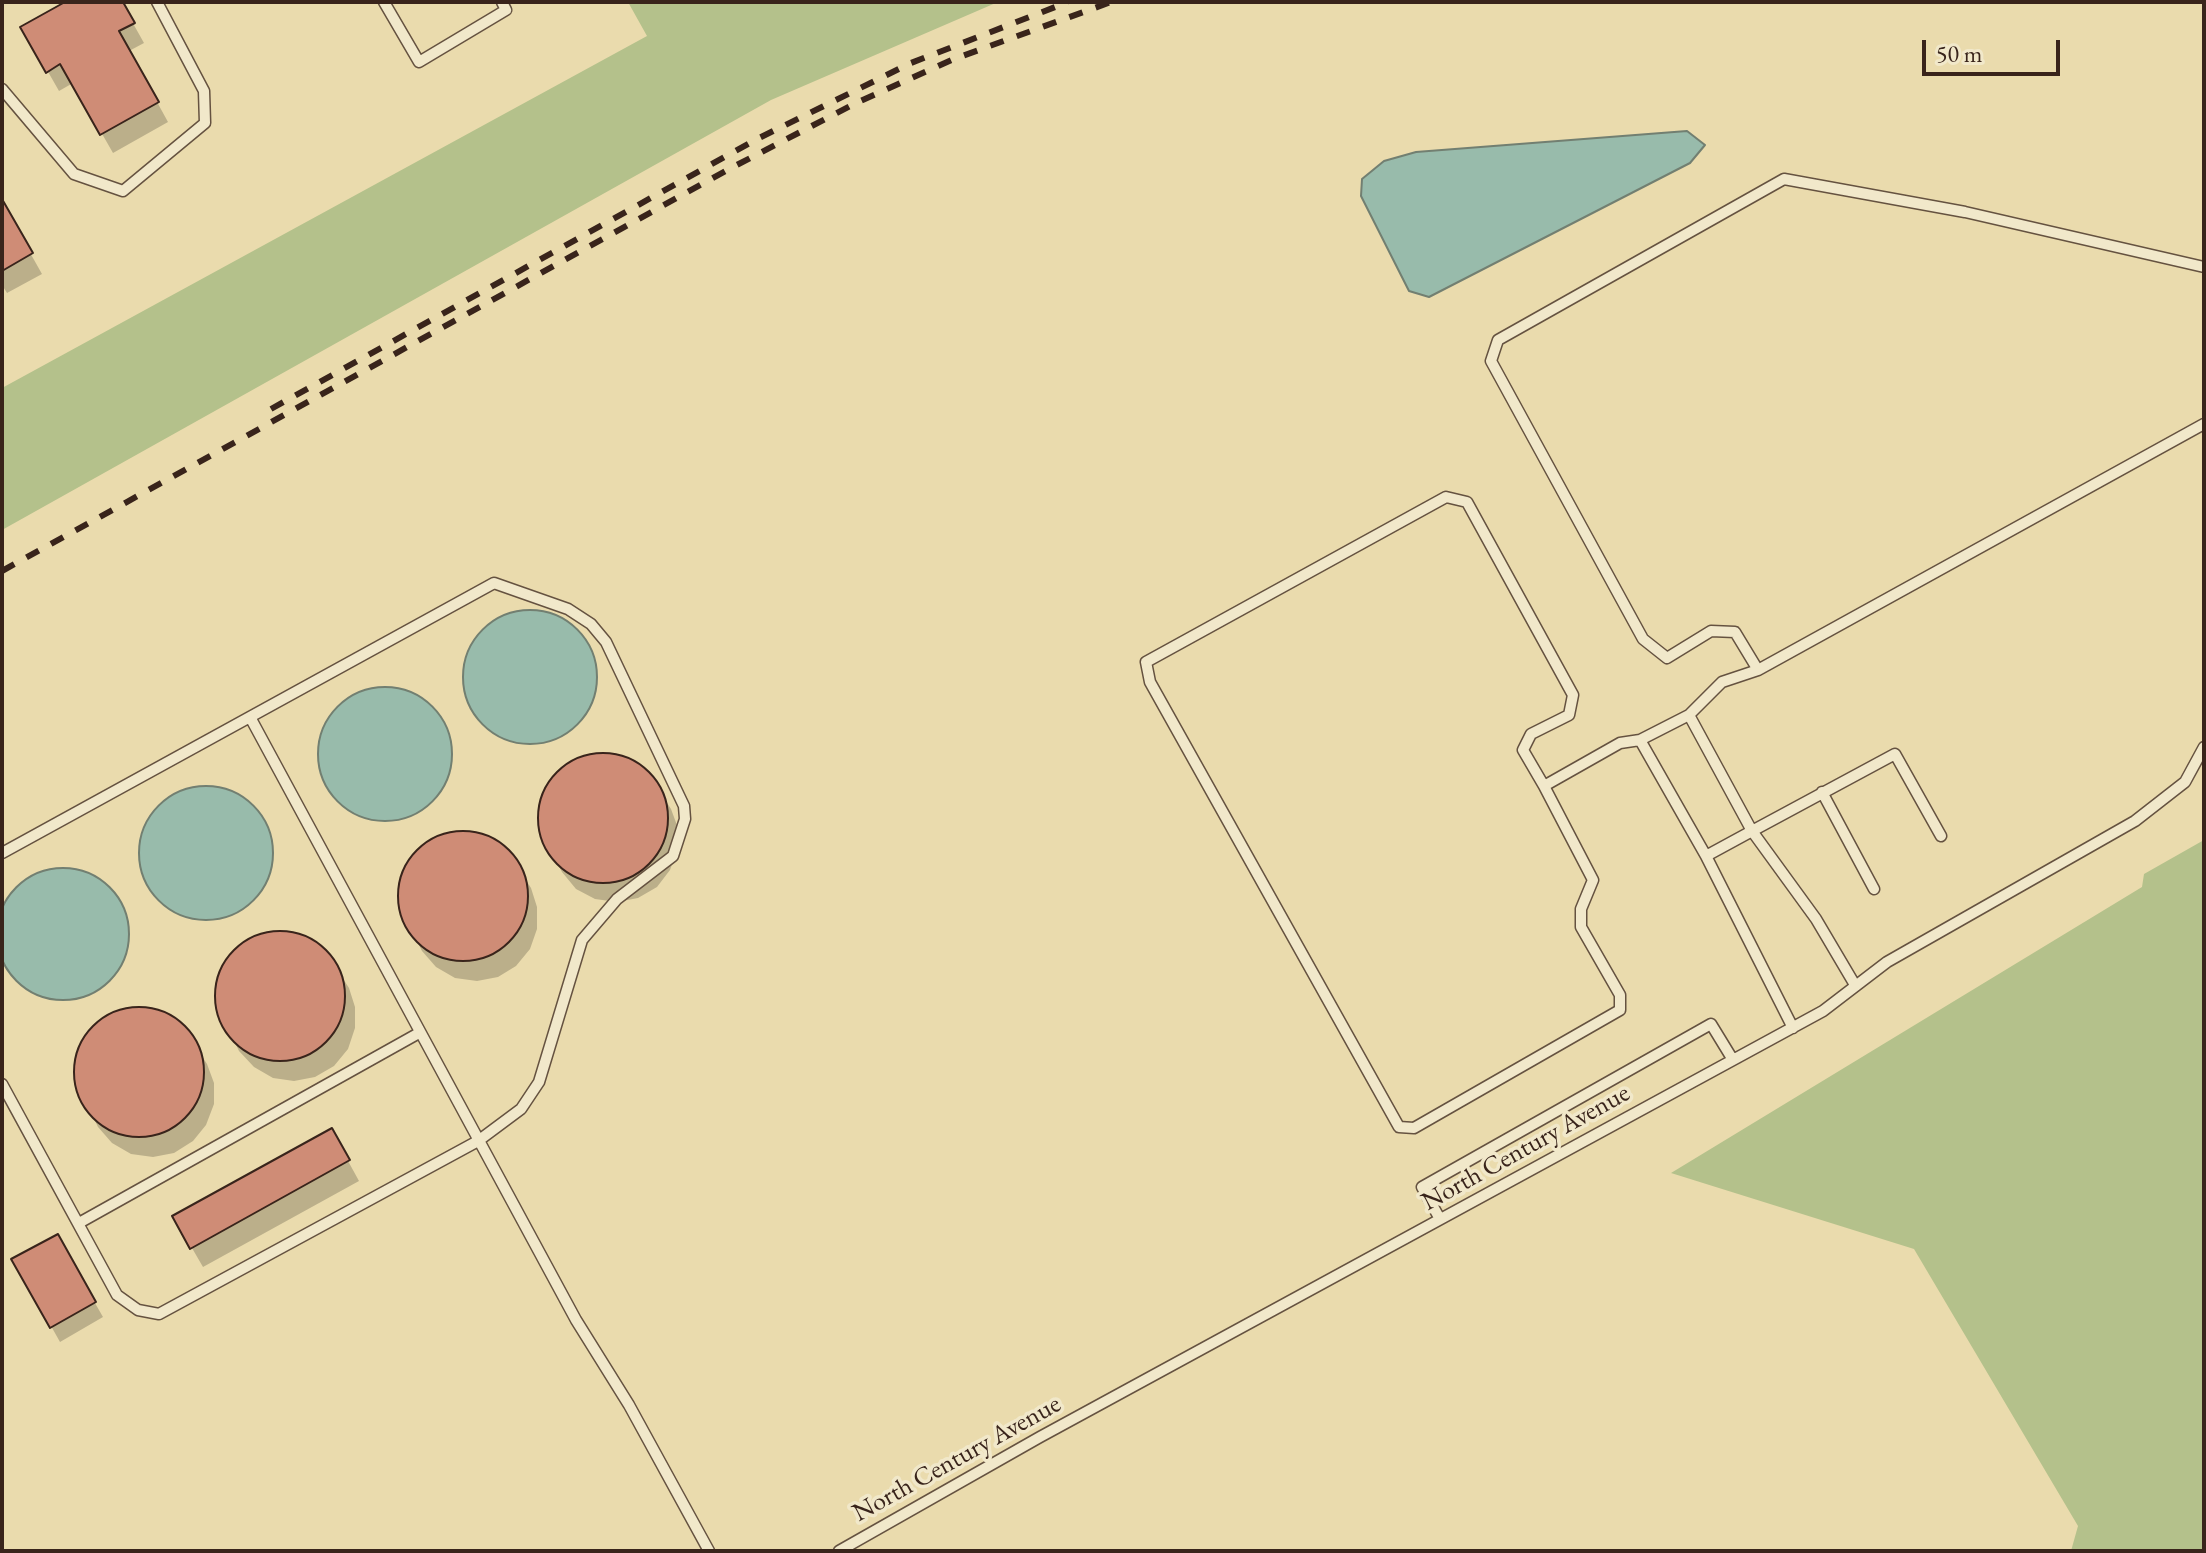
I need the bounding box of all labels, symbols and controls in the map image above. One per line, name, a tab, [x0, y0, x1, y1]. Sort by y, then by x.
scale bar	[1926, 24, 2064, 74]
text: 50 m	[1936, 38, 1983, 69]
street label: North Century Avenue	[1417, 1078, 1635, 1218]
street label: North Century Avenue	[848, 1389, 1066, 1529]

